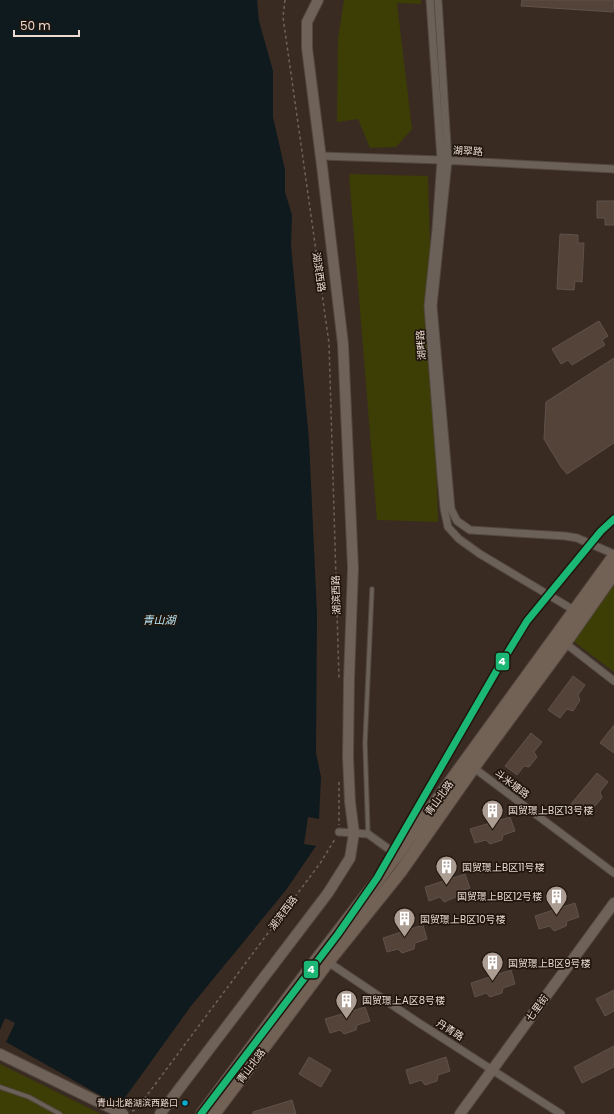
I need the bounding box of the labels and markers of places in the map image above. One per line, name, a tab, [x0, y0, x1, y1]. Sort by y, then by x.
building icon: 国贸璟上B区13号楼	[480, 797, 506, 830]
place label: 国贸璟上B区13号楼	[508, 803, 593, 818]
building icon: 国贸璟上B区11号楼	[434, 854, 460, 887]
place label: 国贸璟上B区11号楼	[462, 860, 545, 875]
building icon: 国贸璟上B区12号楼	[544, 883, 570, 916]
place label: 国贸璟上B区12号楼	[457, 889, 542, 904]
building icon: 国贸璟上B区10号楼	[392, 906, 418, 939]
place label: 国贸璟上B区10号楼	[420, 912, 506, 927]
building icon: 国贸璟上B区9号楼	[480, 950, 506, 983]
place label: 国贸璟上B区9号楼	[508, 956, 590, 971]
building icon: 国贸璟上A区8号楼	[334, 987, 360, 1020]
place label: 国贸璟上A区8号楼	[362, 993, 445, 1008]
place label: 青山北路湖滨西路口	[97, 1097, 178, 1109]
marker: 青山北路湖滨西路口	[180, 1098, 190, 1108]

